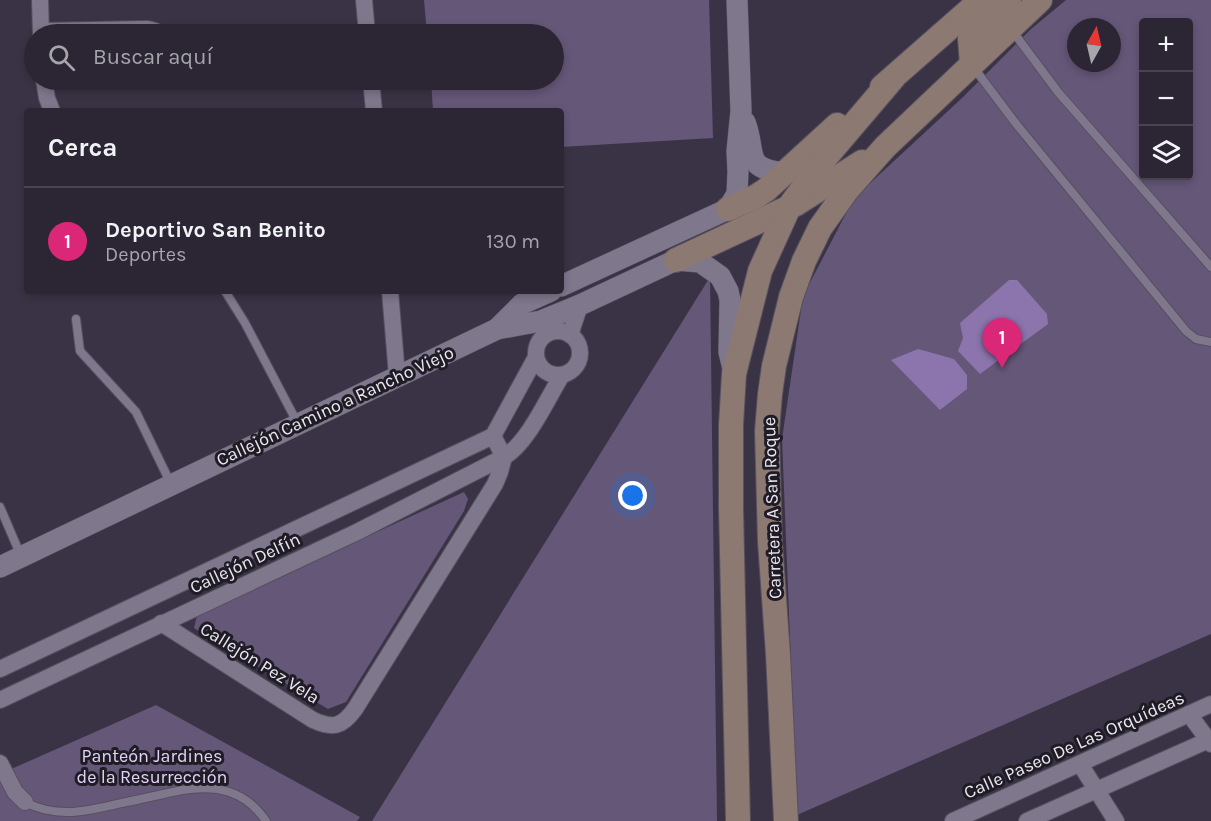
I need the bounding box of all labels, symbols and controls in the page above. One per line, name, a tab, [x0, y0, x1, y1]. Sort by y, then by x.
north arrow	[1067, 18, 1121, 72]
map controls	[1139, 18, 1193, 180]
button: +	[1139, 18, 1193, 72]
search box	[24, 24, 564, 90]
icon: search	[45, 41, 78, 74]
text: Buscar aquí	[93, 44, 213, 70]
button: −	[1139, 72, 1193, 126]
button: layers	[1139, 126, 1193, 180]
text: Cerca	[48, 132, 117, 163]
text: Deportivo San Benito	[105, 217, 326, 243]
text: 1	[64, 230, 71, 253]
text: 130 m	[486, 230, 540, 253]
text: Deportes	[105, 243, 187, 266]
pin: 1	[982, 318, 1022, 368]
street label: Callejón Camino a Rancho Viejo	[213, 341, 457, 471]
street label: Carretera A San Roque	[758, 417, 786, 599]
your location	[618, 481, 647, 510]
street label: Callejón Delfín	[186, 528, 304, 598]
street label: Callejón Pez Vela	[196, 617, 324, 709]
street label: Calle Paseo De Las Orquídeas	[960, 686, 1188, 804]
park label: Panteón Jardines de la Resurrección	[77, 745, 227, 788]

